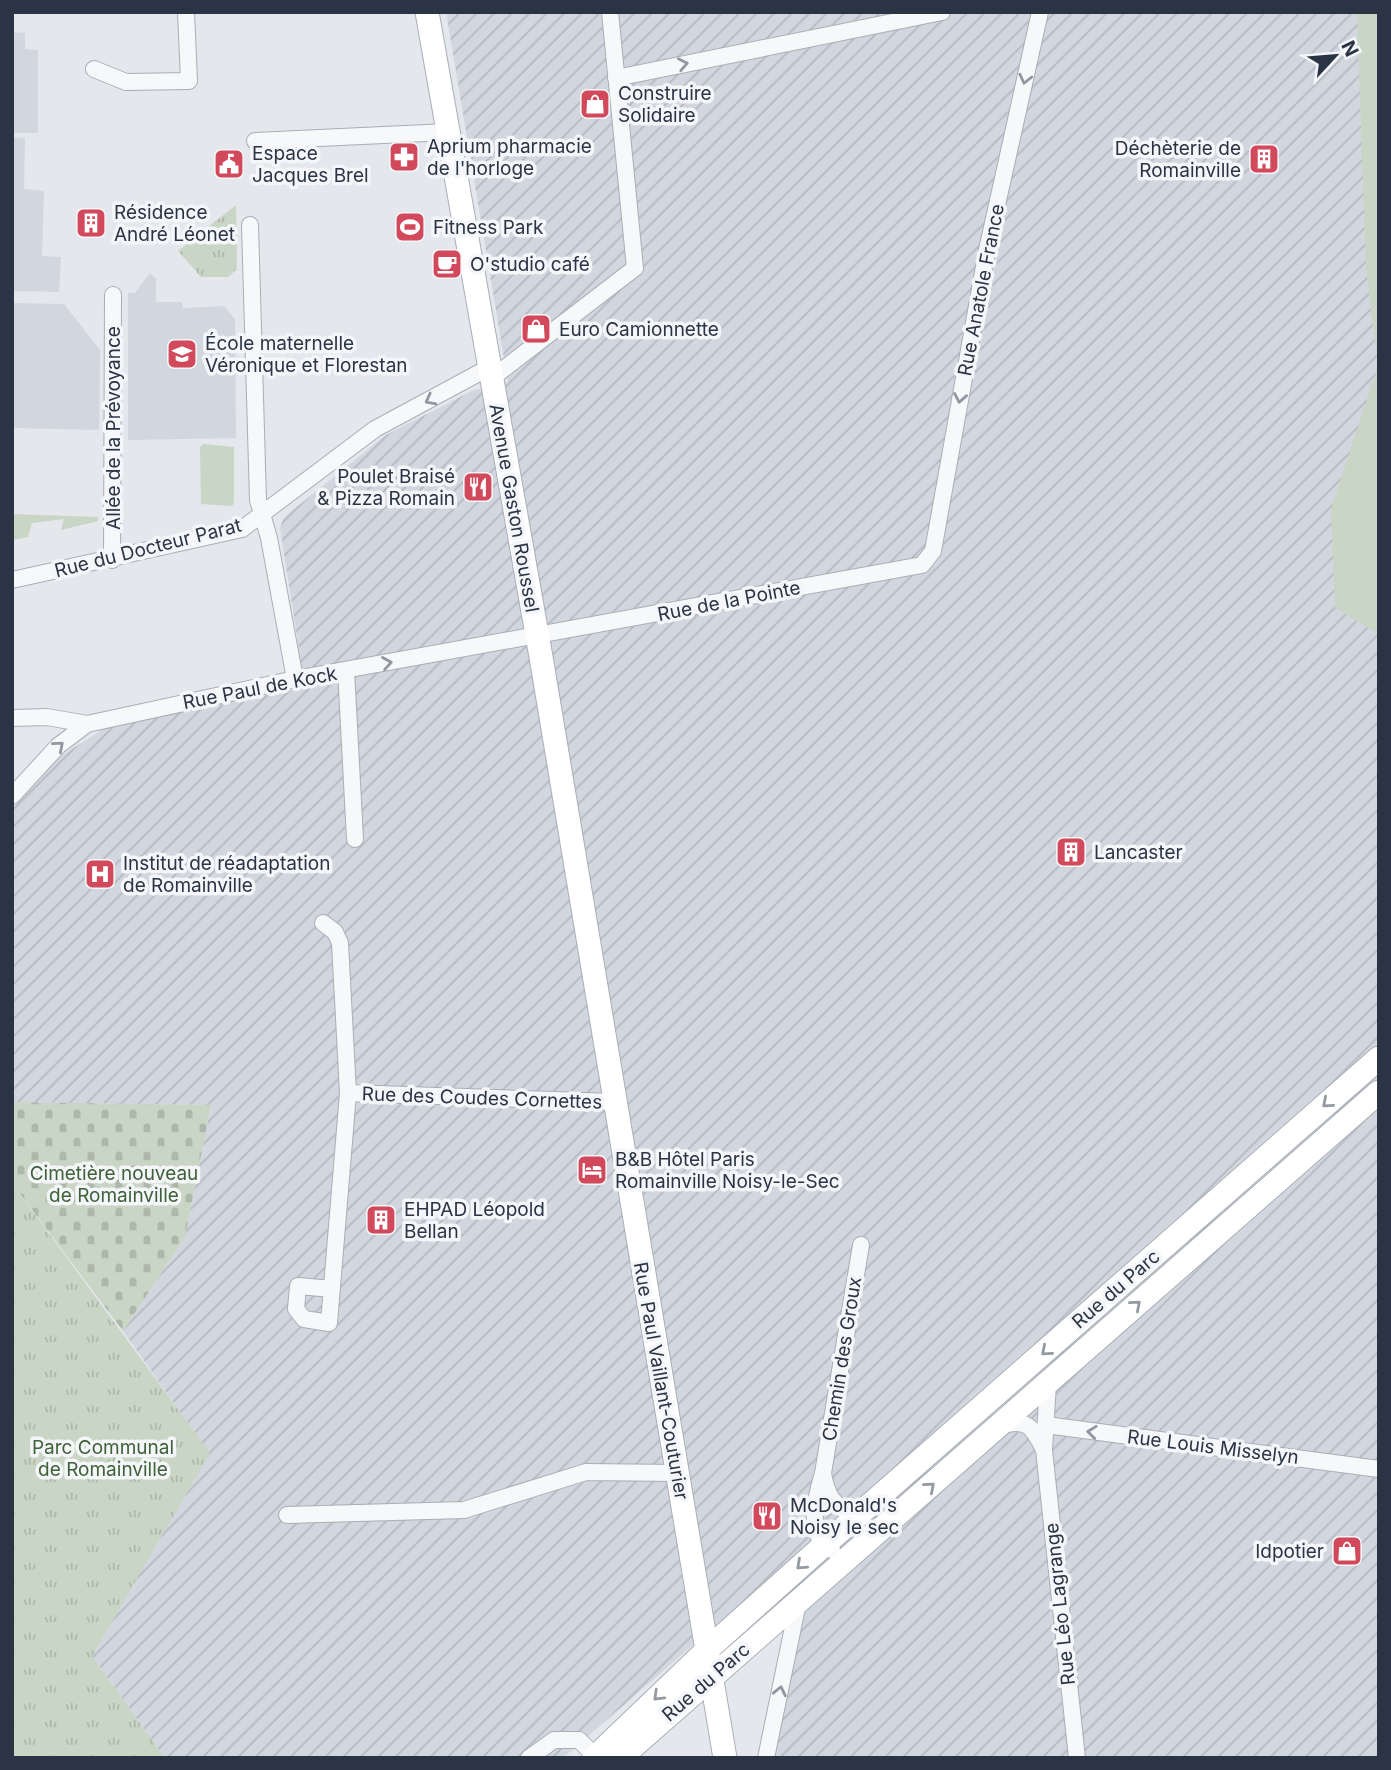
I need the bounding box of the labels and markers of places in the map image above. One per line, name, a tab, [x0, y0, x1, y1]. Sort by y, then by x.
place label: Construire Solidaire	[618, 82, 712, 127]
shop icon: Construire Solidaire	[578, 87, 612, 121]
place label: Aprium pharmacie de l'horloge	[427, 135, 592, 180]
place label: Déchèterie de Romainville	[1115, 137, 1241, 182]
pharmacy icon: Aprium pharmacie de l'horloge	[387, 140, 421, 174]
place label: Espace Jacques Brel	[252, 142, 369, 187]
building icon: Déchèterie de Romainville	[1247, 142, 1281, 176]
public building icon: Espace Jacques Brel	[212, 147, 246, 181]
place label: Résidence André Léonet	[114, 201, 235, 246]
building icon: Résidence André Léonet	[74, 206, 108, 240]
sports icon: Fitness Park	[393, 210, 427, 244]
place label: Fitness Park	[433, 216, 544, 239]
cafe icon: O'studio café	[430, 247, 464, 281]
place label: O'studio café	[470, 253, 590, 276]
shop icon: Euro Camionnette	[519, 312, 553, 346]
place label: Euro Camionnette	[559, 318, 719, 341]
place label: École maternelle Véronique et Florestan	[205, 331, 408, 377]
school or university icon: École maternelle Véronique et Florestan	[165, 337, 199, 371]
place label: Poulet Braisé & Pizza Romain	[317, 465, 455, 510]
restaurant icon: Poulet Braisé & Pizza Romain	[461, 470, 495, 504]
building icon: Lancaster	[1054, 835, 1088, 869]
place label: Lancaster	[1094, 841, 1183, 864]
place label: Institut de réadaptation de Romainville	[123, 852, 330, 897]
hospital icon: Institut de réadaptation de Romainville	[83, 857, 117, 891]
place label: B&B Hôtel Paris Romainville Noisy-le-Sec	[615, 1148, 840, 1193]
hotel icon: B&B Hôtel Paris Romainville Noisy-le-Sec	[575, 1153, 609, 1187]
place label: EHPAD Léopold Bellan	[404, 1198, 545, 1243]
building icon: EHPAD Léopold Bellan	[364, 1203, 398, 1237]
place label: McDonald's Noisy le sec	[790, 1494, 899, 1539]
restaurant icon: McDonald's Noisy le sec	[750, 1499, 784, 1533]
shop icon: Idpotier	[1330, 1534, 1364, 1568]
place label: Idpotier	[1255, 1540, 1324, 1563]

